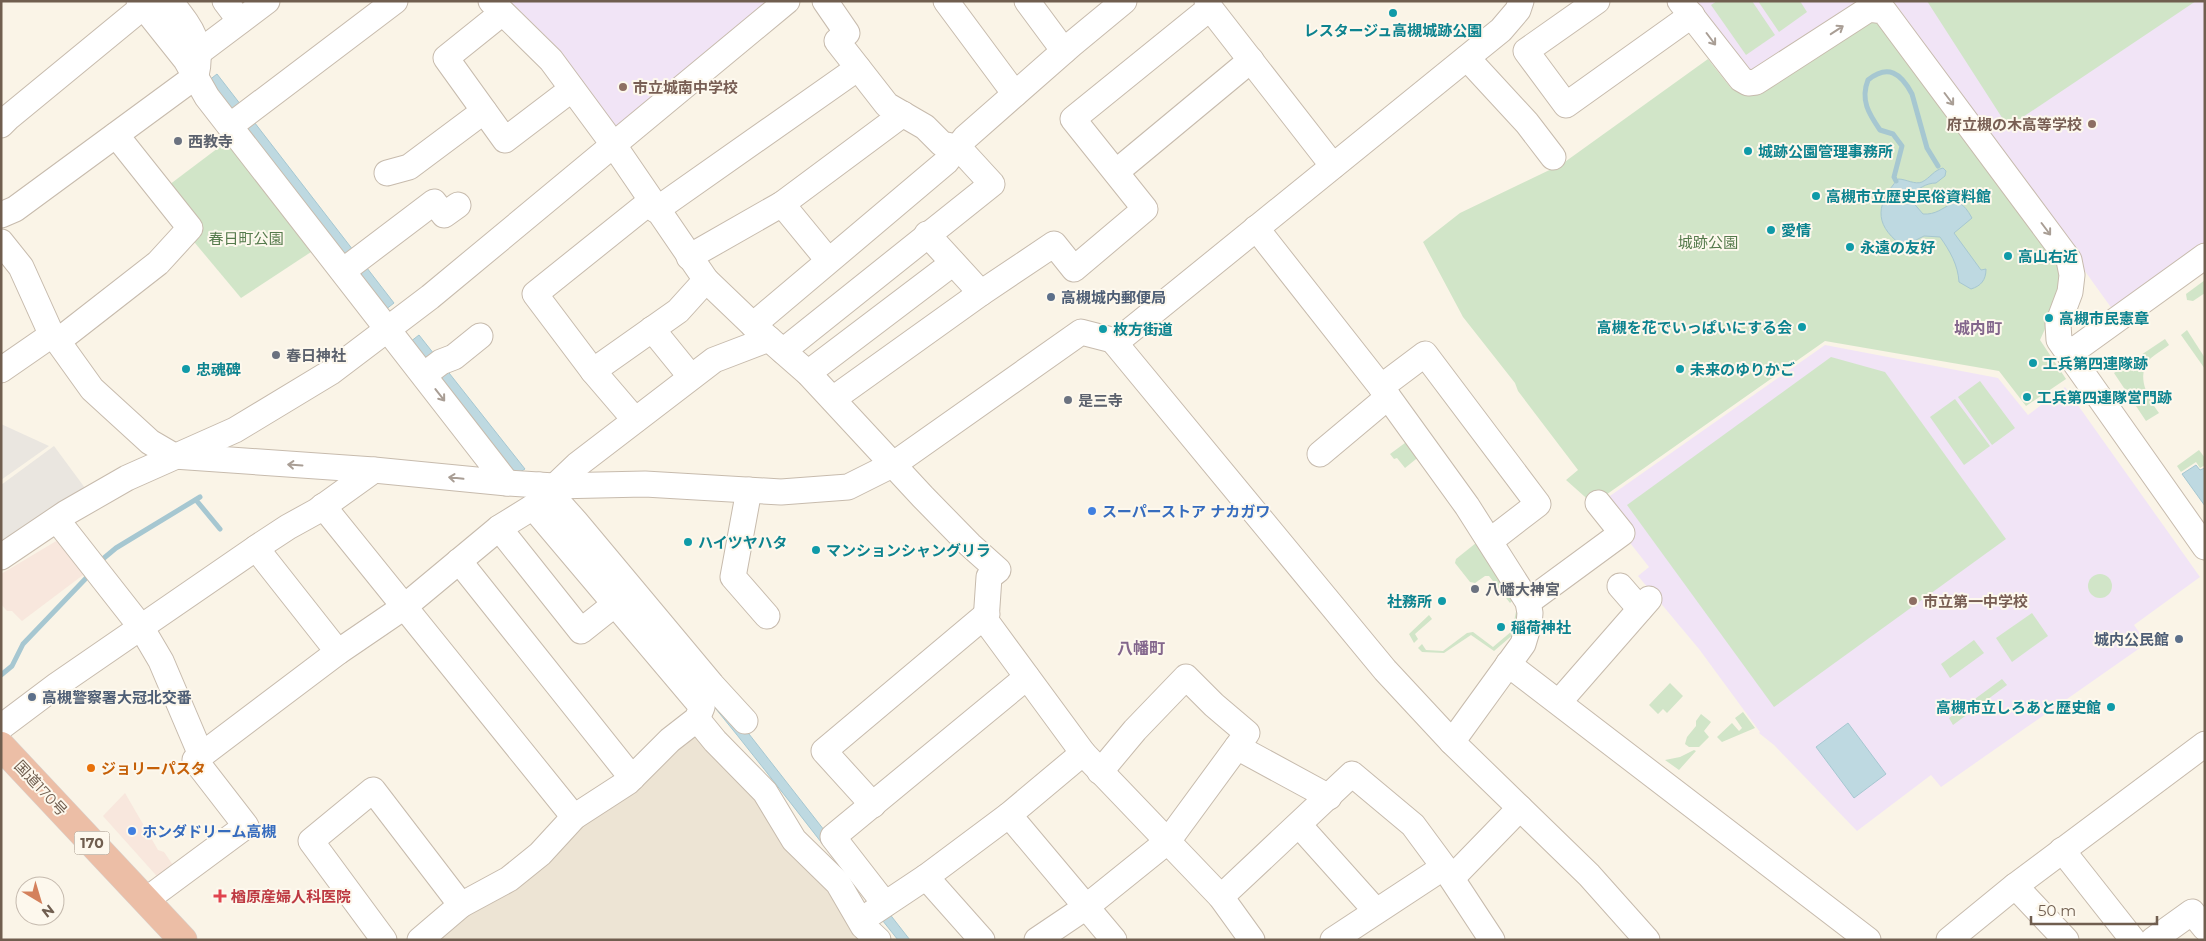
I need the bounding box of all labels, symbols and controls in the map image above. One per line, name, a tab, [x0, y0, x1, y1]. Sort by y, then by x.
marker: レスタージュ高槻城跡公園	[1387, 7, 1399, 19]
place label: レスタージュ高槻城跡公園	[1304, 21, 1482, 40]
one-way arrow	[1830, 25, 1844, 35]
one-way arrow	[1705, 32, 1716, 45]
place label: 市立城南中学校	[633, 78, 738, 97]
marker: 市立城南中学校	[617, 81, 629, 93]
one-way arrow	[1944, 92, 1954, 106]
place label: 府立槻の木高等学校	[1947, 115, 2082, 134]
marker: 府立槻の木高等学校	[2086, 118, 2098, 130]
place label: 西教寺	[188, 132, 233, 151]
marker: 西教寺	[172, 135, 184, 147]
place label: 城跡公園管理事務所	[1758, 142, 1893, 161]
marker: 城跡公園管理事務所	[1742, 145, 1754, 157]
place label: 高槻市立歴史民俗資料館	[1826, 187, 1991, 206]
marker: 高槻市立歴史民俗資料館	[1810, 190, 1822, 202]
place label: 愛情	[1781, 221, 1811, 240]
one-way arrow	[2041, 222, 2051, 236]
marker: 愛情	[1765, 224, 1777, 236]
park label: 春日町公園	[208, 229, 284, 248]
park label: 城跡公園	[1678, 233, 1738, 252]
place label: 永遠の友好	[1860, 238, 1935, 257]
marker: 永遠の友好	[1844, 241, 1856, 253]
place label: 高山右近	[2018, 247, 2078, 266]
marker: 高山右近	[2002, 250, 2014, 262]
place label: 高槻城内郵便局	[1061, 288, 1166, 307]
marker: 高槻城内郵便局	[1045, 291, 1057, 303]
place label: 高槻市民憲章	[2059, 309, 2149, 328]
marker: 高槻市民憲章	[2043, 312, 2055, 324]
place label: 高槻を花でいっぱいにする会	[1597, 318, 1792, 337]
district label: 城内町	[1954, 319, 2002, 338]
place label: 枚方街道	[1113, 320, 1173, 339]
marker: 高槻を花でいっぱいにする会	[1796, 321, 1808, 333]
marker: 枚方街道	[1097, 323, 1109, 335]
place label: 春日神社	[286, 346, 346, 365]
marker: 春日神社	[270, 349, 282, 361]
place label: 工兵第四連隊跡	[2043, 354, 2148, 373]
marker: 工兵第四連隊跡	[2027, 357, 2039, 369]
place label: 忠魂碑	[196, 360, 241, 379]
place label: 未来のゆりかご	[1690, 360, 1795, 379]
marker: 忠魂碑	[180, 363, 192, 375]
marker: 未来のゆりかご	[1674, 363, 1686, 375]
one-way arrow	[434, 388, 445, 401]
place label: 工兵第四連隊営門跡	[2037, 388, 2172, 407]
place label: 是三寺	[1078, 391, 1123, 410]
marker: 工兵第四連隊営門跡	[2021, 391, 2033, 403]
marker: 是三寺	[1062, 394, 1074, 406]
one-way arrow	[287, 460, 303, 469]
one-way arrow	[449, 473, 465, 483]
place label: スーパーストア ナカガワ	[1102, 502, 1270, 521]
marker: スーパーストア ナカガワ	[1086, 505, 1098, 517]
place label: ハイツヤハタ	[698, 533, 787, 552]
marker: ハイツヤハタ	[682, 536, 694, 548]
place label: マンションシャングリラ	[826, 541, 991, 560]
marker: マンションシャングリラ	[810, 544, 822, 556]
place label: 八幡大神宮	[1485, 580, 1560, 599]
marker: 八幡大神宮	[1469, 583, 1481, 595]
place label: 社務所	[1387, 592, 1432, 611]
place label: 市立第一中学校	[1923, 592, 2028, 611]
marker: 社務所	[1436, 595, 1448, 607]
marker: 市立第一中学校	[1907, 595, 1919, 607]
place label: 稲荷神社	[1511, 618, 1571, 637]
marker: 稲荷神社	[1495, 621, 1507, 633]
place label: 城内公民館	[2094, 630, 2169, 649]
marker: 城内公民館	[2173, 633, 2185, 645]
district label: 八幡町	[1117, 639, 1165, 658]
place label: 高槻警察署大冠北交番	[42, 688, 192, 707]
marker: 高槻警察署大冠北交番	[26, 691, 38, 703]
place label: 高槻市立しろあと歴史館	[1936, 698, 2101, 717]
marker: 高槻市立しろあと歴史館	[2105, 701, 2117, 713]
street label: 国道170号	[11, 756, 71, 820]
place label: ジョリーパスタ	[101, 759, 206, 778]
marker: ジョリーパスタ	[85, 762, 97, 774]
place label: ホンダドリーム高槻	[142, 822, 277, 841]
marker: ホンダドリーム高槻	[126, 825, 138, 837]
road number: 170	[74, 831, 110, 854]
north arrow	[15, 876, 65, 926]
place label: 楢原産婦人科医院	[231, 887, 351, 906]
marker: 楢原産婦人科医院	[213, 889, 227, 903]
scale bar	[2031, 894, 2157, 926]
text: N	[38, 901, 58, 922]
text: 50 m	[2038, 901, 2076, 920]

